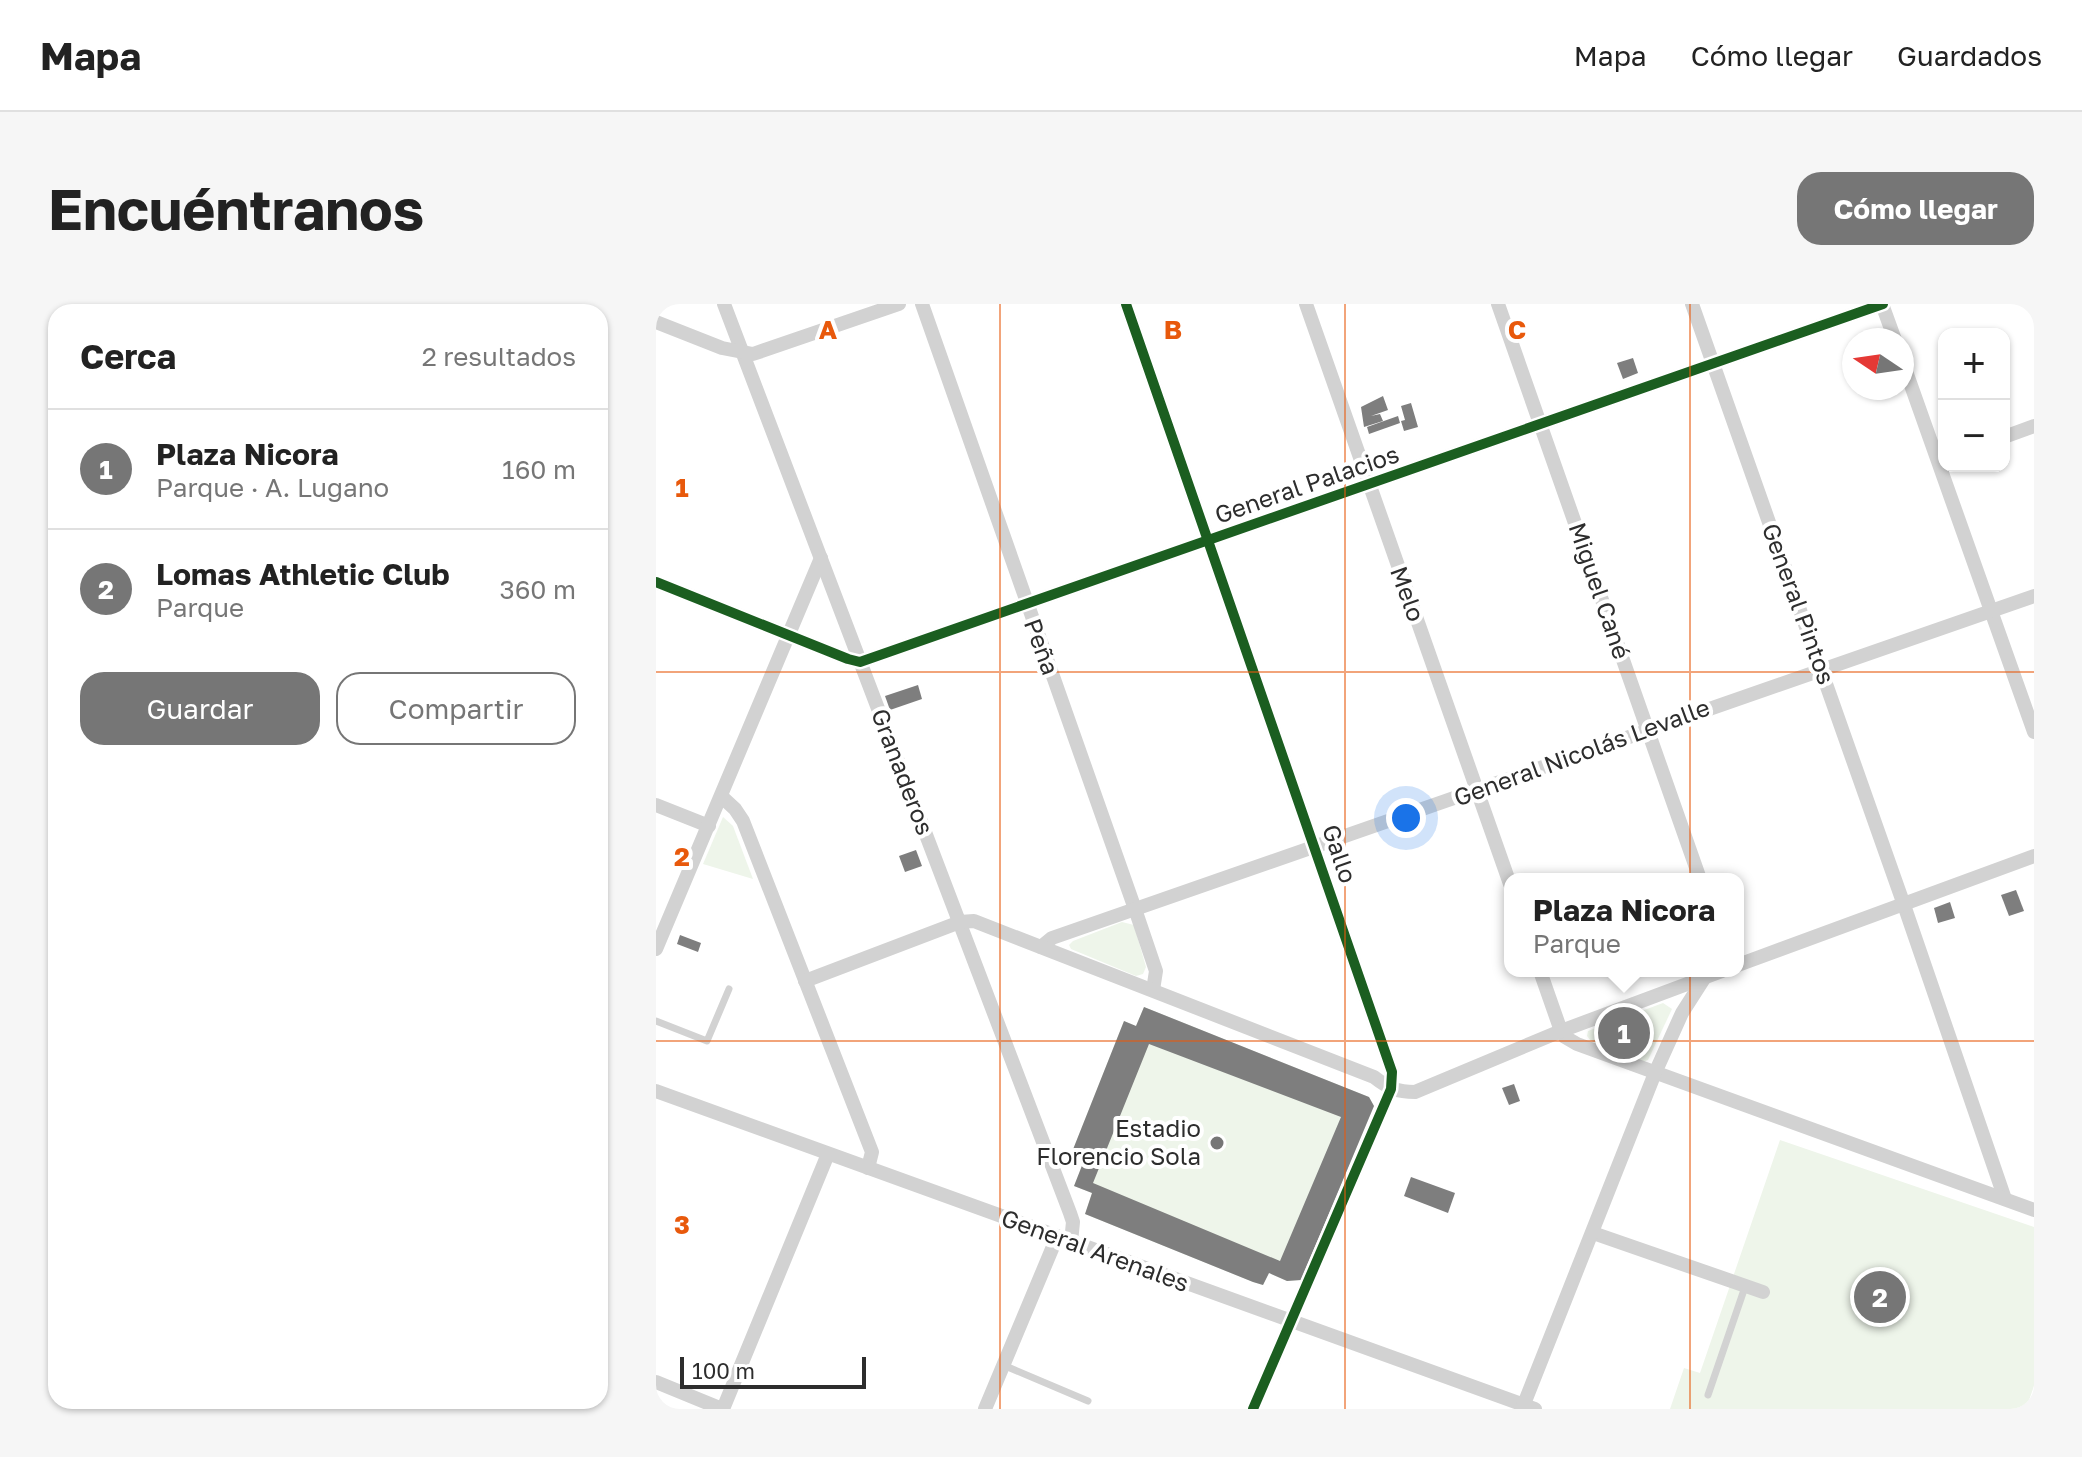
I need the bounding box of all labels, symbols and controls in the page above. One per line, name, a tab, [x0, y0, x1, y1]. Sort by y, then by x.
text: Mapa	[40, 33, 141, 78]
text: Mapa	[1574, 39, 1647, 72]
text: Cómo llegar	[1691, 39, 1853, 72]
text: Guardados	[1897, 39, 2042, 72]
button: Cómo llegar	[1797, 172, 2034, 245]
text: Encuéntranos	[48, 175, 424, 242]
text: A	[819, 314, 838, 345]
text: B	[1164, 314, 1182, 345]
text: C	[1508, 314, 1526, 345]
north arrow	[1842, 328, 1914, 400]
map controls	[1938, 328, 2010, 472]
button: +	[1938, 328, 2010, 400]
text: Cerca	[80, 336, 176, 376]
text: 2 resultados	[422, 341, 576, 372]
button: −	[1938, 400, 2010, 472]
text: Plaza Nicora	[156, 436, 339, 472]
street label: General Palacios	[1211, 438, 1402, 529]
text: 1	[99, 454, 113, 485]
text: 160 m	[502, 454, 576, 485]
text: Parque · A. Lugano	[156, 472, 389, 503]
text: 1	[675, 472, 689, 503]
street label: Miguel Cané	[1564, 518, 1637, 663]
street label: General Pintos	[1757, 519, 1842, 688]
text: Lomas Athletic Club	[156, 556, 450, 592]
street label: Melo	[1385, 562, 1432, 625]
text: 2	[98, 574, 114, 605]
text: 360 m	[499, 574, 576, 605]
text: Parque	[156, 592, 244, 623]
street label: Peña	[1019, 614, 1066, 679]
button: Guardar	[80, 672, 320, 745]
button: Compartir	[336, 672, 576, 745]
street label: General Nicolás Levalle	[1450, 692, 1713, 811]
street label: Granaderos	[866, 704, 941, 839]
your location	[1386, 798, 1426, 838]
street label: Gallo	[1317, 820, 1364, 887]
text: 2	[674, 841, 690, 872]
popup	[1504, 873, 1744, 977]
text: Plaza Nicora	[1533, 892, 1715, 928]
text: Parque	[1533, 928, 1621, 959]
pin: 1	[1598, 1003, 1650, 1063]
place label: Estadio Florencio Sola	[1036, 1113, 1201, 1170]
marker: Estadio Florencio Sola	[1208, 1134, 1226, 1152]
street label: General Arenales	[998, 1202, 1193, 1297]
text: 3	[674, 1209, 690, 1240]
pin: 2	[1854, 1267, 1906, 1327]
scale bar	[680, 1353, 866, 1389]
text: 100 m	[692, 1357, 755, 1384]

